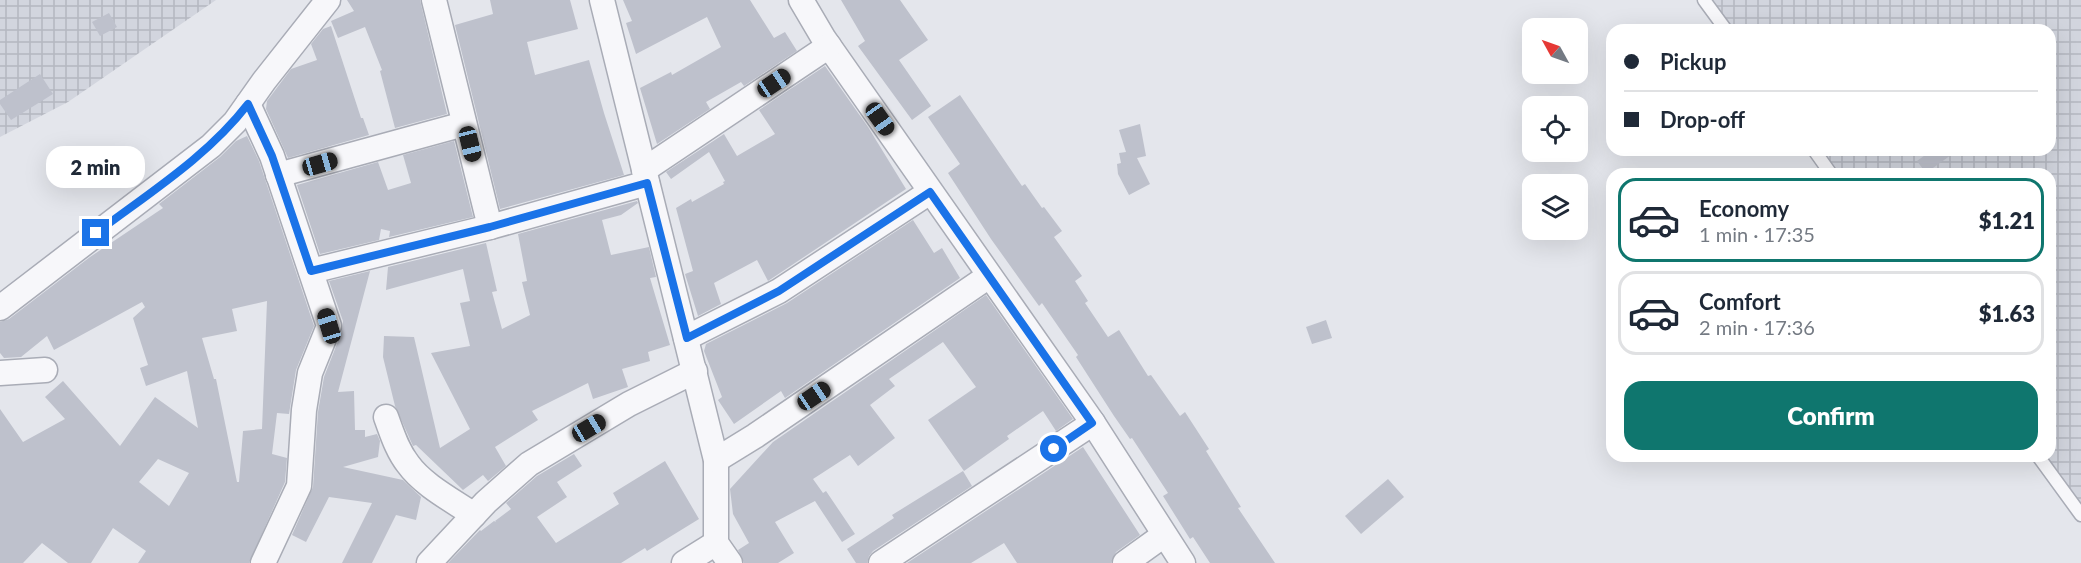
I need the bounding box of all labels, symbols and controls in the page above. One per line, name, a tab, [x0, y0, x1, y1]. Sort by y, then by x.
north arrow	[1522, 18, 1588, 84]
map controls	[1522, 18, 1588, 240]
text: Pickup	[1660, 48, 1726, 75]
car	[754, 65, 794, 101]
button: locate	[1522, 96, 1588, 162]
car	[862, 99, 898, 139]
text: Drop-off	[1660, 106, 1745, 133]
car	[457, 124, 483, 164]
callout: 2 min	[46, 146, 146, 188]
car	[300, 150, 340, 178]
text: 2 min	[71, 155, 120, 179]
button: layers	[1522, 174, 1588, 240]
icon: car	[1627, 193, 1681, 247]
text: Economy	[1699, 195, 1789, 222]
text: $1.21	[1979, 207, 2035, 234]
route end	[82, 219, 109, 246]
text: 1 min · 17:35	[1699, 222, 1815, 246]
icon: car	[1627, 286, 1681, 340]
text: Comfort	[1699, 288, 1781, 315]
text: $1.63	[1979, 300, 2035, 327]
car	[315, 306, 343, 346]
text: 2 min · 17:36	[1699, 315, 1815, 339]
car	[794, 378, 834, 414]
button: Confirm	[1624, 381, 2038, 450]
car	[569, 411, 609, 445]
route start	[1040, 435, 1067, 462]

